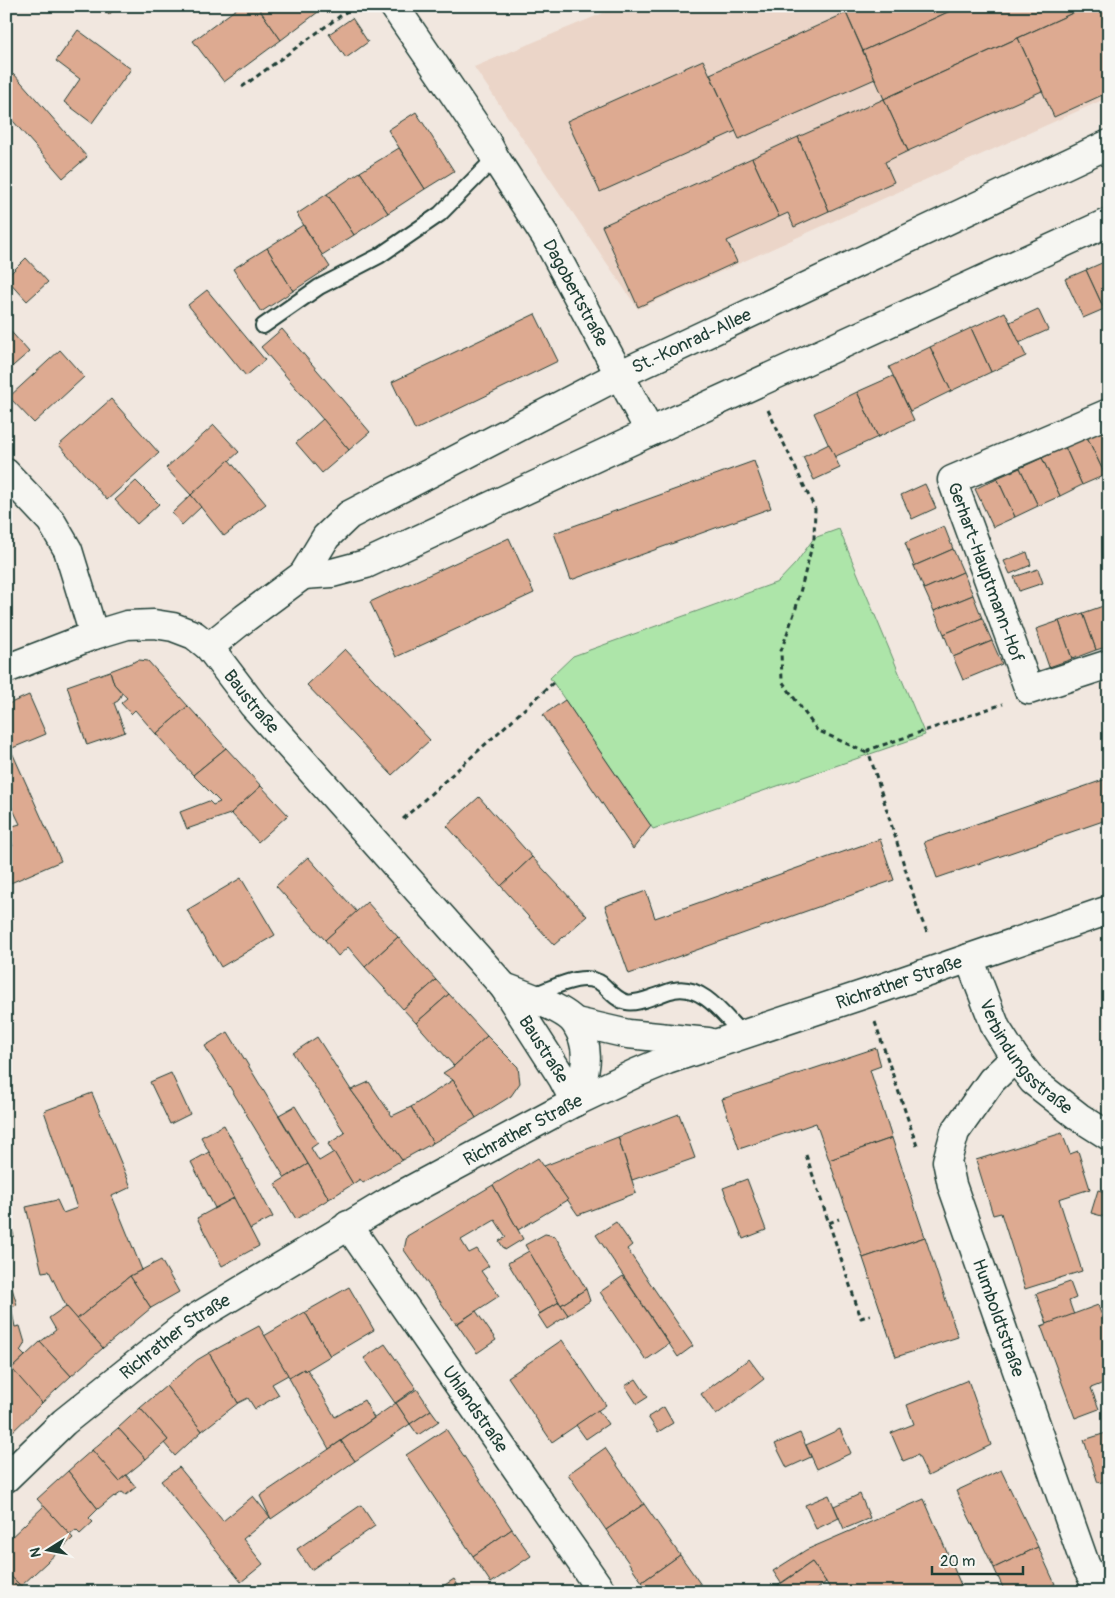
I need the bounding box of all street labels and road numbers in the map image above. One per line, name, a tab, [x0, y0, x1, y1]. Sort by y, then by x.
street label: Dagobertstraße	[537, 235, 613, 351]
street label: St.-Konrad-Allee	[628, 303, 755, 379]
street label: Gerhart-Hauptmann-Hof	[942, 479, 1029, 666]
street label: Baustraße	[218, 665, 284, 739]
street label: Richrather Straße	[833, 950, 965, 1015]
street label: Verbindungsstraße	[974, 996, 1077, 1120]
street label: Baustraße	[513, 1011, 574, 1088]
street label: Richrather Straße	[460, 1089, 586, 1172]
street label: Humboldtstraße	[967, 1256, 1029, 1380]
street label: Richrather Straße	[115, 1289, 235, 1385]
street label: Uhlandstraße	[437, 1362, 513, 1457]

